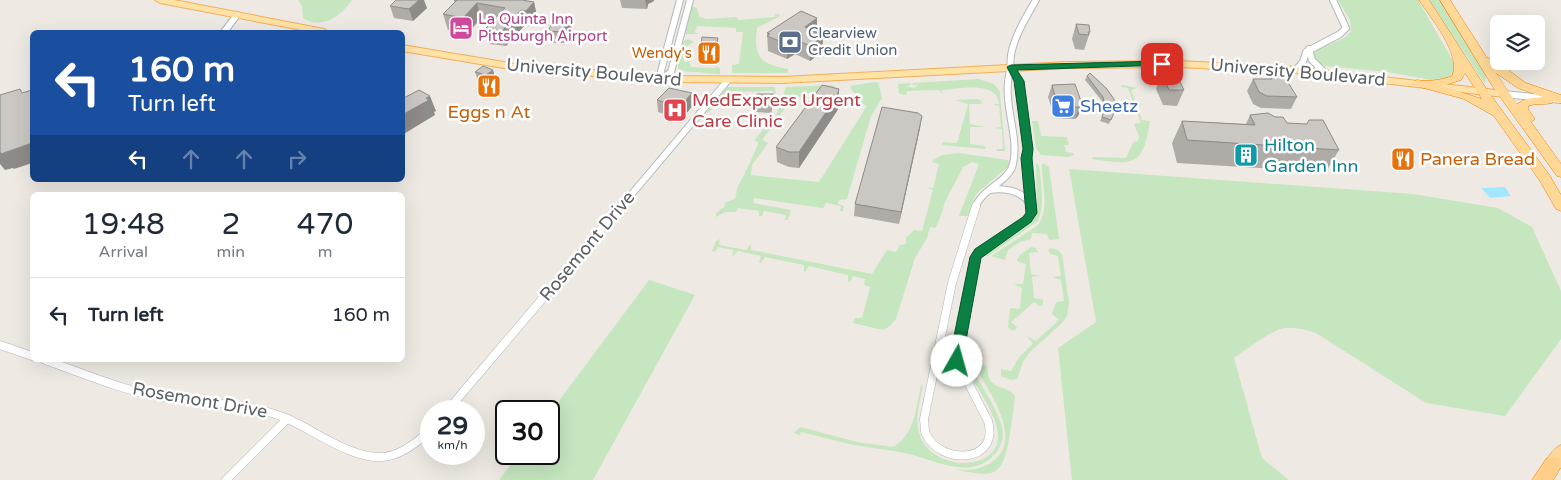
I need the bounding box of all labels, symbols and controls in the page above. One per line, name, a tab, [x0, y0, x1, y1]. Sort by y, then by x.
place label: La Quinta Inn Pittsburgh Airport	[478, 10, 608, 45]
hotel icon: La Quinta Inn Pittsburgh Airport	[448, 15, 474, 41]
map controls	[1490, 15, 1545, 70]
button: layers	[1490, 15, 1545, 70]
place label: Clearview Credit Union	[808, 24, 897, 59]
bank icon: Clearview Credit Union	[777, 29, 803, 55]
restaurant icon: Wendy's	[696, 40, 722, 66]
pin	[1141, 43, 1183, 85]
place label: Wendy's	[632, 44, 692, 62]
text: 160 m	[128, 49, 235, 91]
icon: left	[45, 50, 110, 115]
icon: arrive	[1148, 50, 1176, 78]
street label: University Boulevard	[505, 53, 683, 91]
street label: University Boulevard	[1209, 53, 1387, 91]
restaurant icon: Eggs n At	[476, 73, 502, 99]
place label: MedExpress Urgent Care Clinic	[692, 89, 861, 132]
text: Turn left	[128, 91, 216, 117]
supermarket icon: Sheetz	[1050, 93, 1076, 119]
place label: Sheetz	[1080, 95, 1138, 117]
hospital icon: MedExpress Urgent Care Clinic	[662, 97, 688, 123]
place label: Eggs n At	[448, 101, 531, 123]
place label: Hilton Garden Inn	[1264, 134, 1358, 177]
building icon: Hilton Garden Inn	[1233, 142, 1259, 168]
icon: left	[124, 145, 152, 173]
icon: ahead	[177, 145, 205, 173]
icon: ahead	[230, 145, 258, 173]
icon: right	[283, 145, 311, 173]
restaurant icon: Panera Bread	[1390, 146, 1416, 172]
place label: Panera Bread	[1420, 148, 1535, 170]
street label: Rosemont Drive	[535, 187, 639, 305]
text: 19:48	[82, 206, 165, 243]
text: 2	[221, 206, 240, 243]
text: 470	[297, 206, 353, 243]
text: Arrival	[99, 242, 148, 262]
text: min	[217, 242, 245, 262]
text: m	[318, 242, 332, 262]
icon: left	[45, 301, 73, 329]
text: Turn left	[88, 304, 164, 326]
text: 160 m	[332, 304, 390, 326]
position arrow	[930, 334, 982, 386]
street label: Rosemont Drive	[131, 377, 269, 423]
speed limit sign: 30	[495, 400, 560, 465]
text: 29	[437, 411, 468, 441]
text: km/h	[437, 438, 468, 452]

